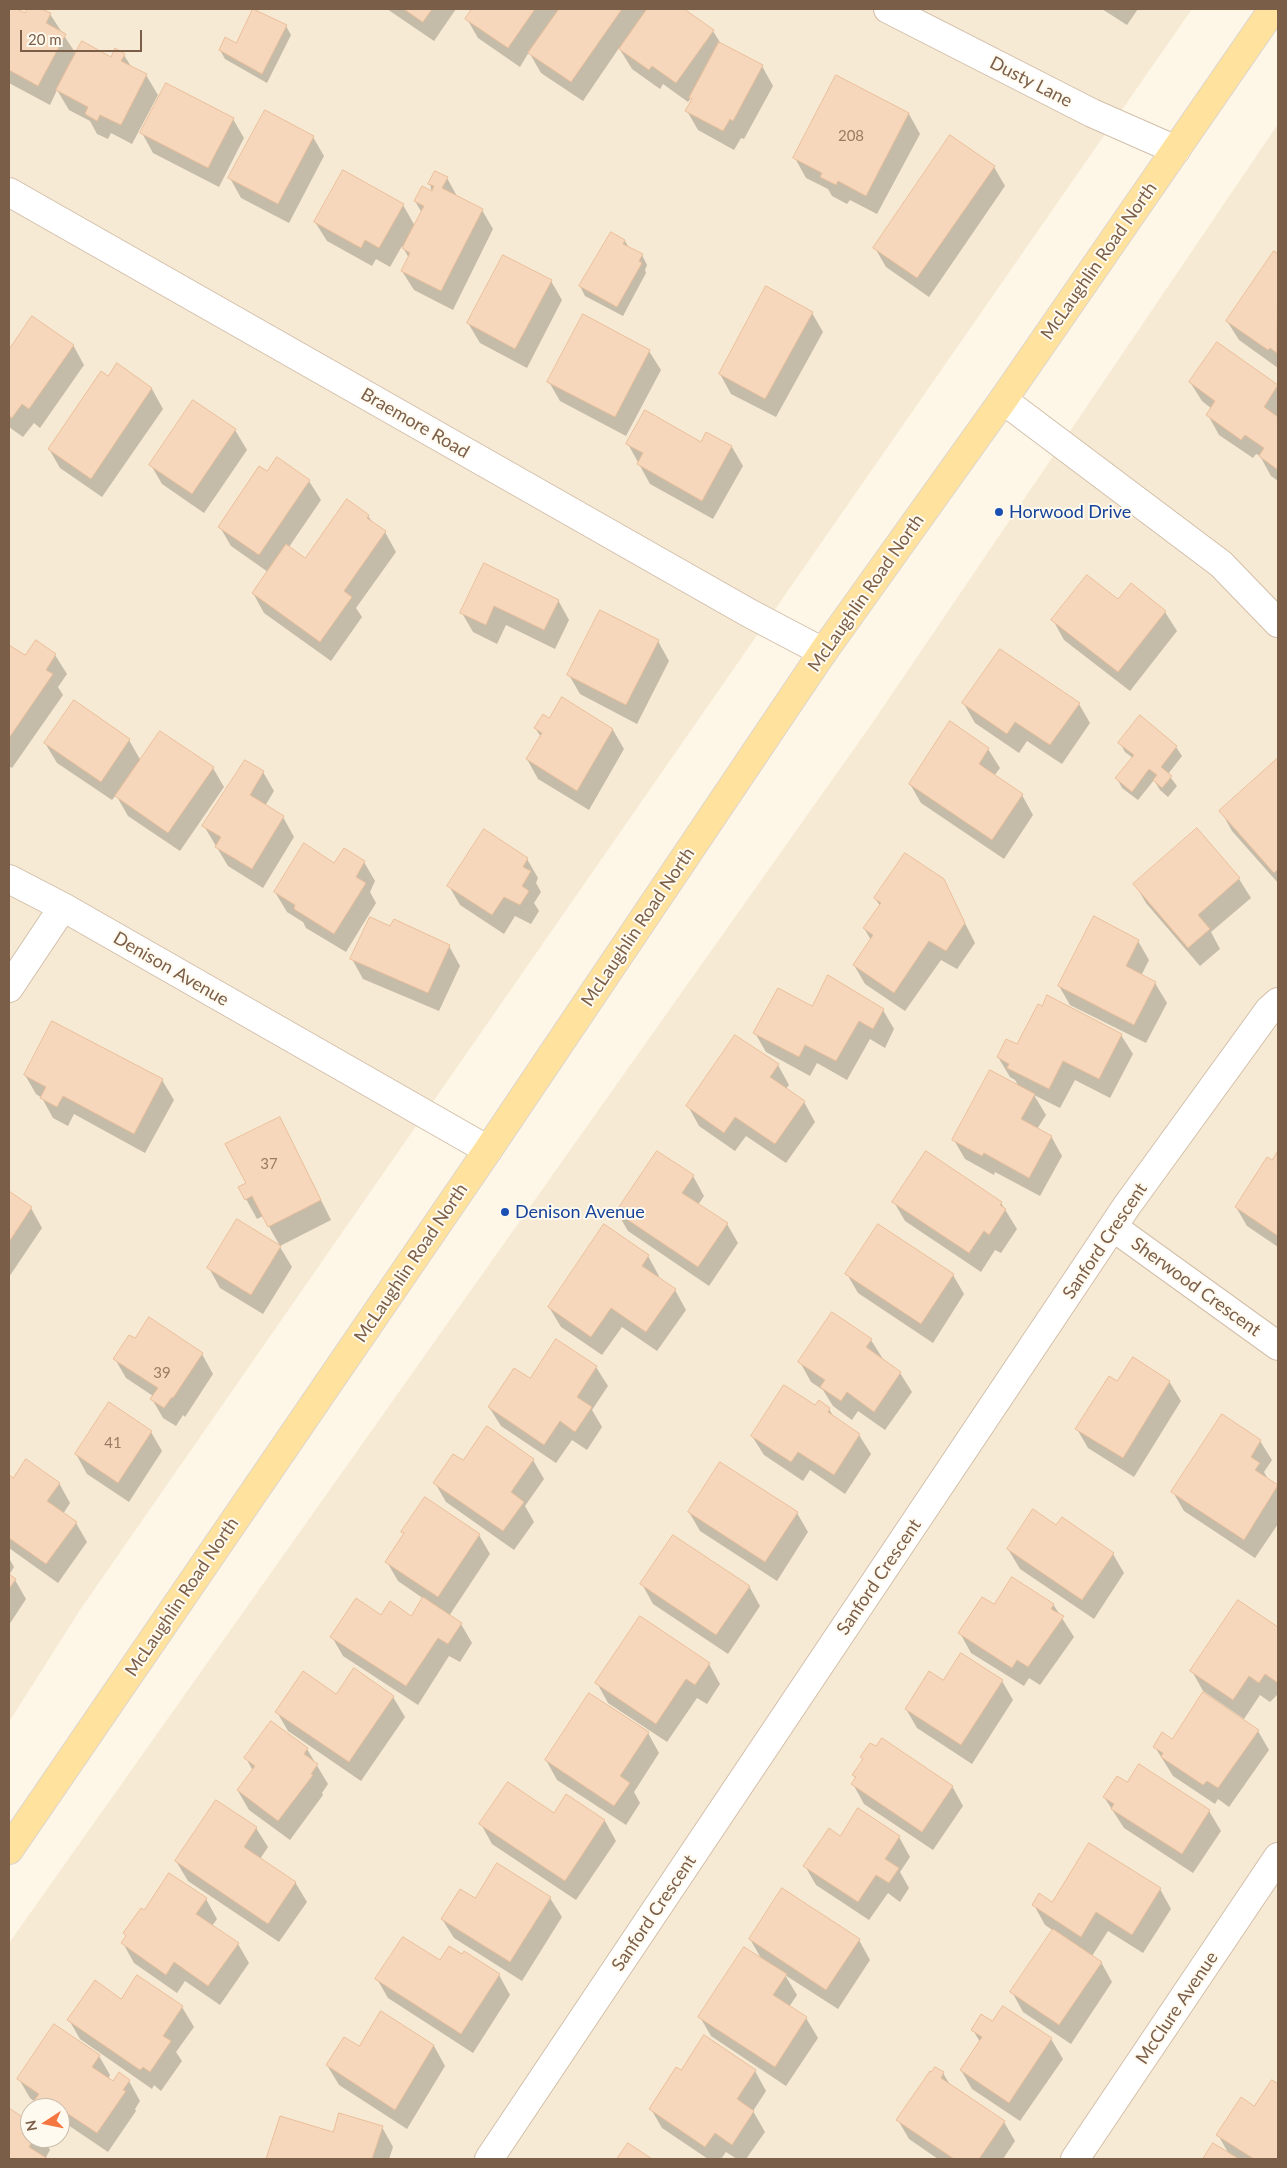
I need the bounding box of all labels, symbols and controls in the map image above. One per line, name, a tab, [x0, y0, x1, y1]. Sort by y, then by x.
scale bar	[22, 20, 145, 52]
text: 20 m	[28, 30, 62, 48]
street label: Dusty Lane	[986, 52, 1076, 112]
house number: 208	[838, 127, 864, 145]
street label: McLaughlin Road North	[1037, 178, 1161, 344]
street label: Braemore Road	[357, 383, 473, 463]
place label: Horwood Drive	[1009, 501, 1131, 523]
marker: Horwood Drive	[993, 506, 1005, 518]
street label: McLaughlin Road North	[804, 510, 928, 676]
street label: McLaughlin Road North	[577, 843, 699, 1011]
street label: Denison Avenue	[109, 927, 233, 1011]
house number: 37	[260, 1155, 278, 1173]
street label: McLaughlin Road North	[350, 1179, 472, 1347]
street label: Sanford Crescent	[1058, 1179, 1152, 1303]
place label: Denison Avenue	[515, 1201, 645, 1223]
marker: Denison Avenue	[499, 1206, 511, 1218]
street label: Sherwood Crescent	[1127, 1233, 1265, 1341]
house number: 39	[153, 1364, 171, 1382]
house number: 41	[104, 1434, 122, 1452]
street label: McLaughlin Road North	[121, 1513, 243, 1681]
street label: Sanford Crescent	[832, 1515, 926, 1639]
street label: Sanford Crescent	[607, 1851, 701, 1975]
street label: McClure Avenue	[1131, 1948, 1223, 2068]
north arrow	[20, 2098, 70, 2148]
text: N	[21, 2119, 40, 2133]

